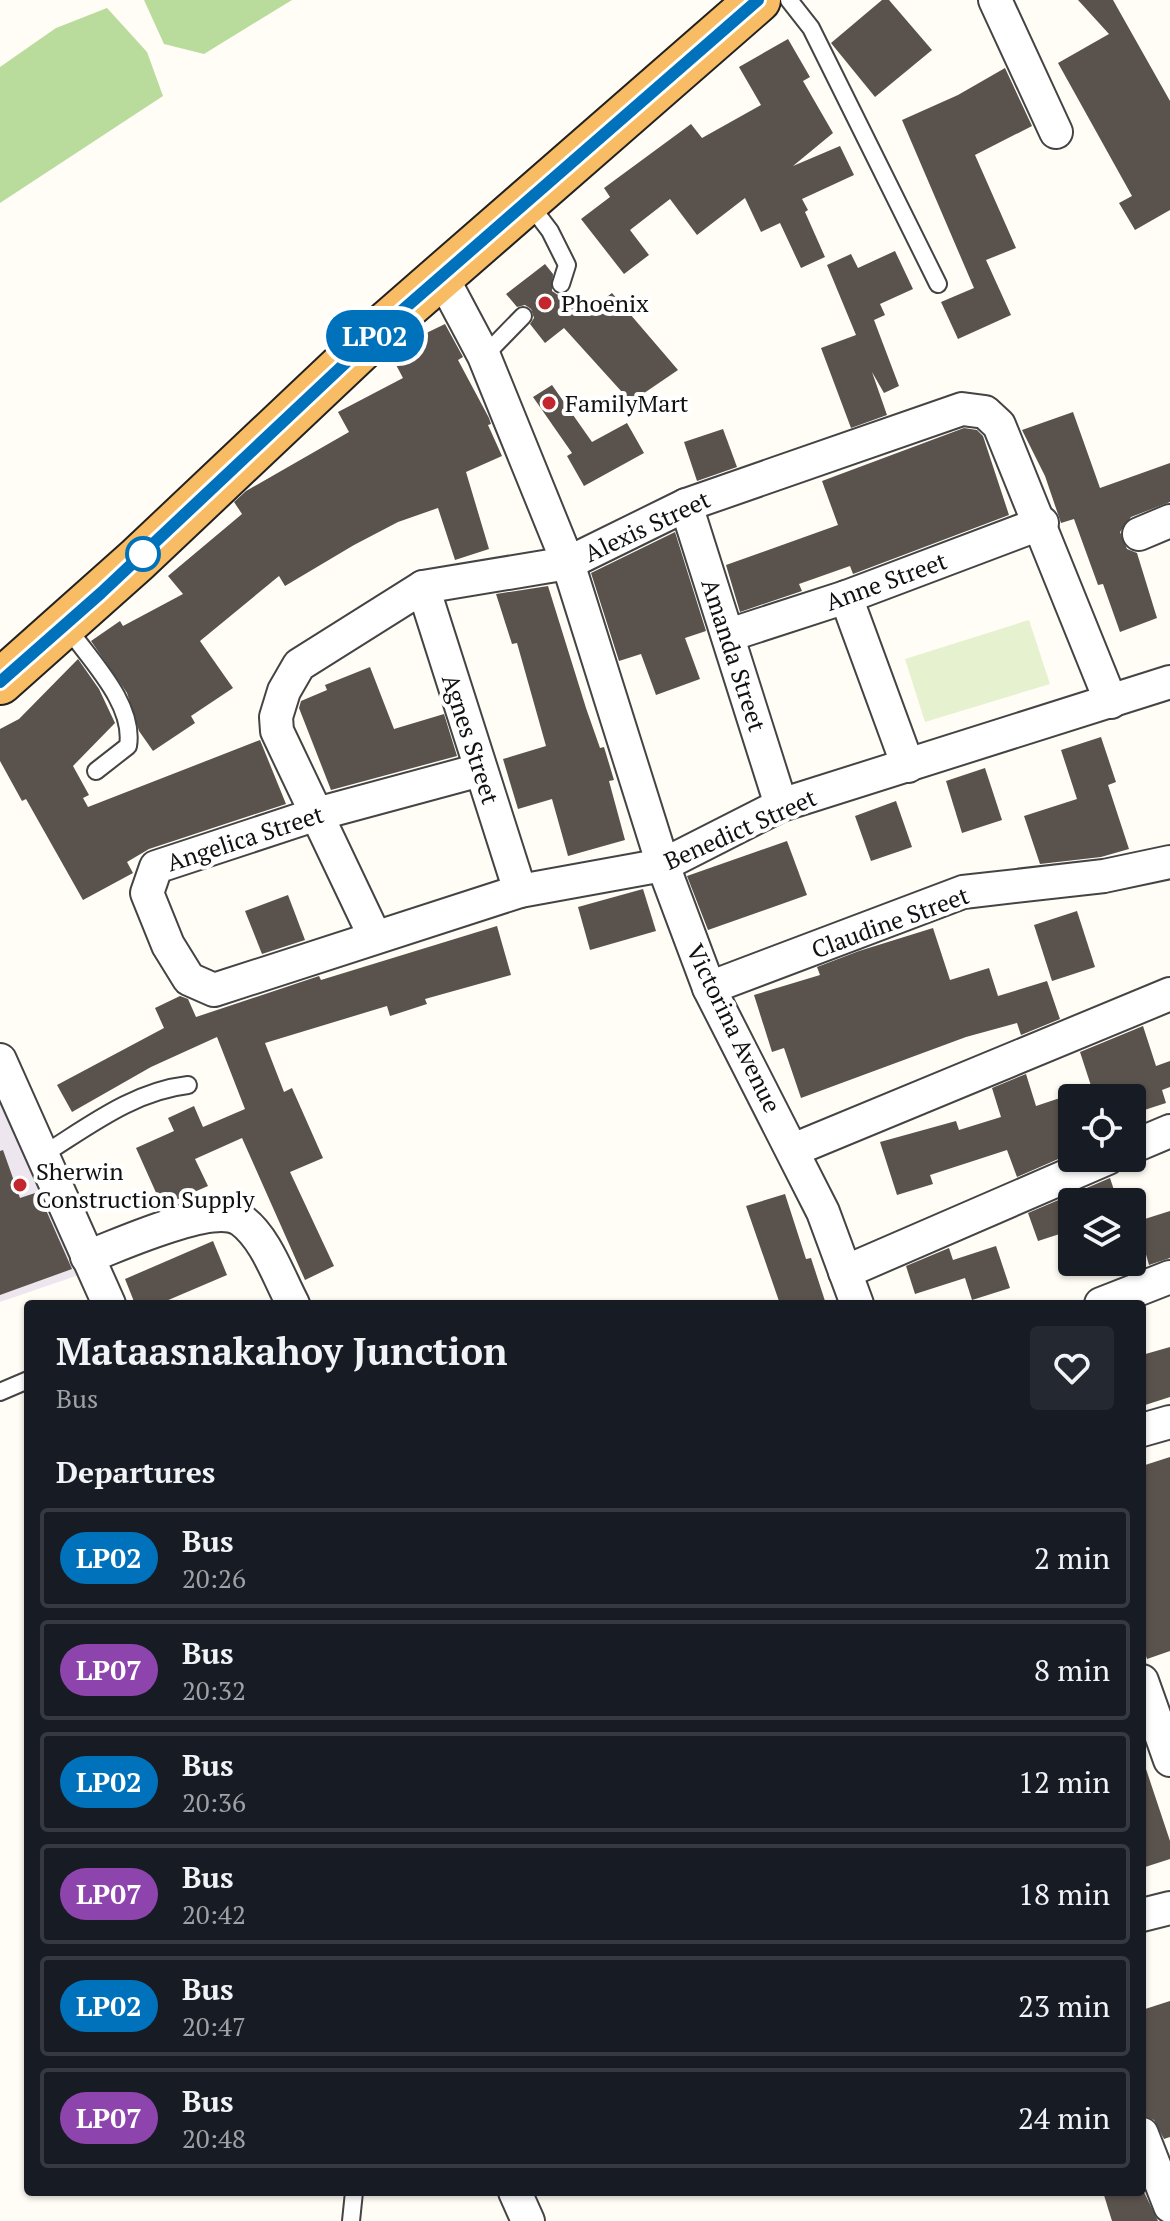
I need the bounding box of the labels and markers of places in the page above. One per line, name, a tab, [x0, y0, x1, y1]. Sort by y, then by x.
place label: Phoenix	[561, 287, 649, 319]
marker: Phoenix	[536, 294, 554, 312]
place label: FamilyMart	[565, 387, 689, 419]
marker: FamilyMart	[540, 394, 558, 412]
unlabelled marker	[126, 537, 160, 571]
place label: Sherwin Construction Supply	[36, 1155, 255, 1215]
marker: Sherwin Construction Supply	[11, 1176, 29, 1194]

